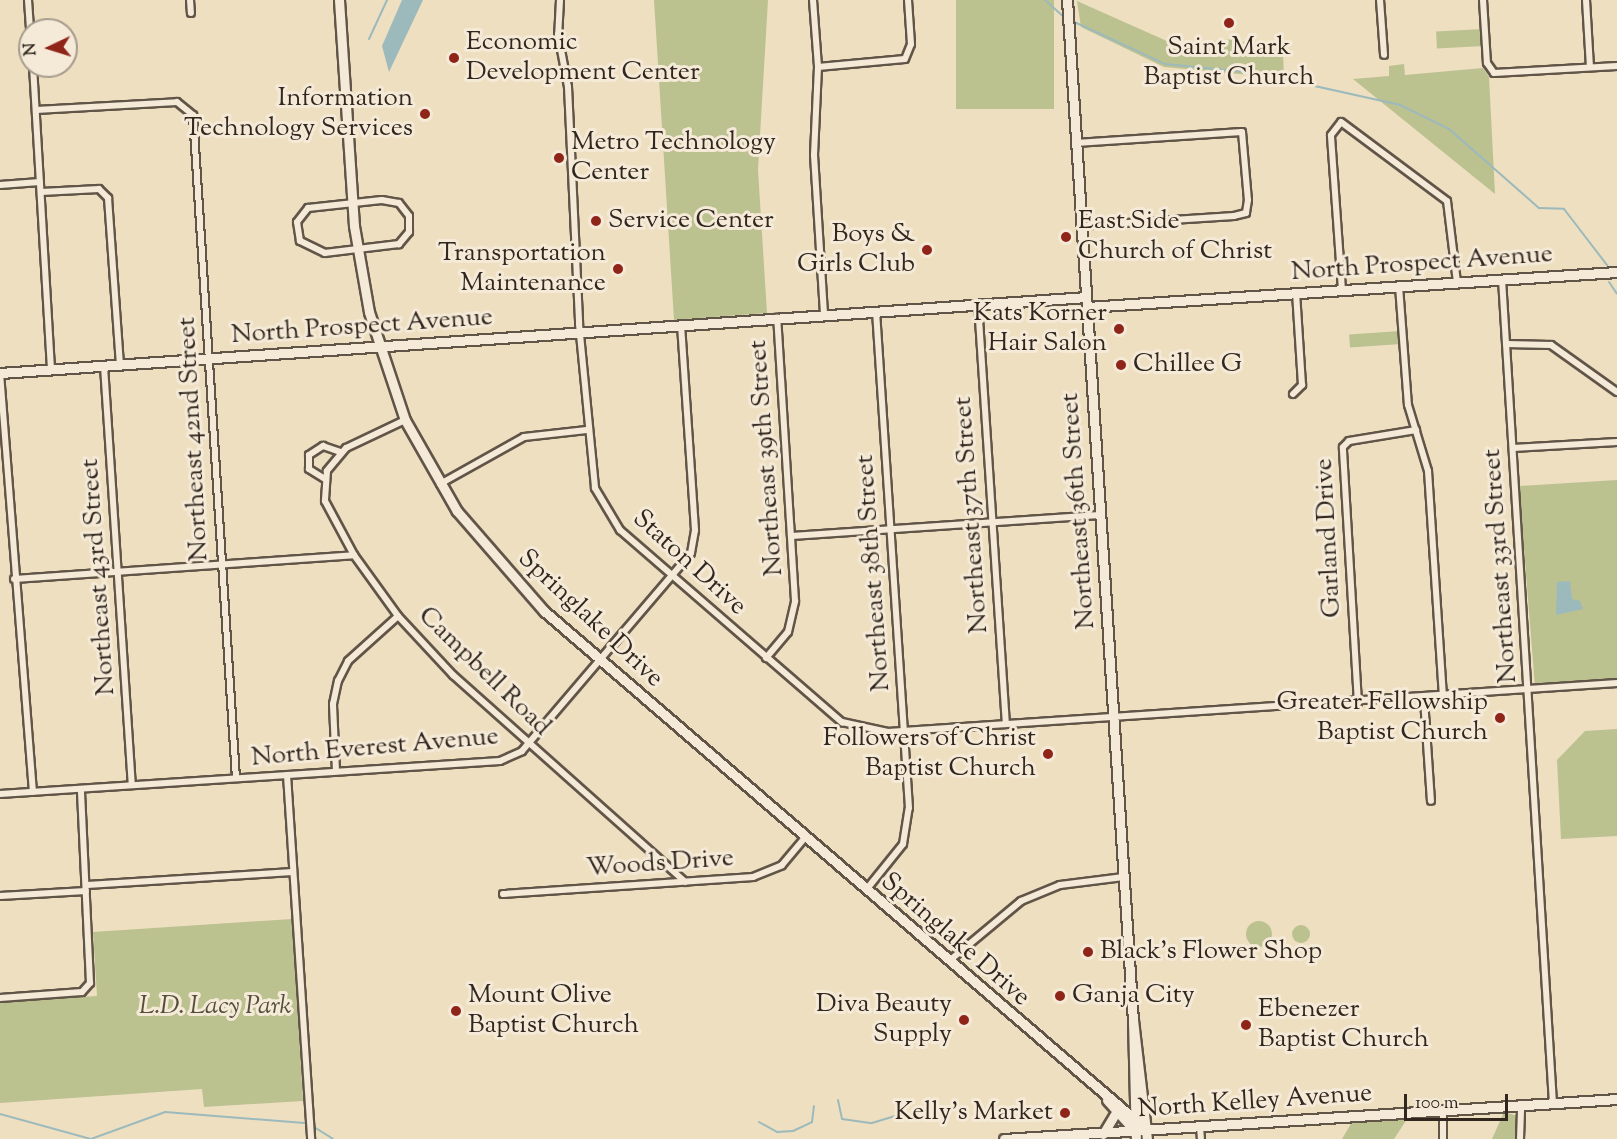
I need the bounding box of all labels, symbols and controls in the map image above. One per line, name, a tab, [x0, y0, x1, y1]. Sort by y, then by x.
marker: Saint Mark Baptist Church	[1222, 16, 1236, 30]
north arrow	[18, 18, 78, 78]
place label: Economic Development Center	[466, 27, 700, 88]
place label: Saint Mark Baptist Church	[1144, 32, 1314, 94]
text: N	[20, 42, 43, 56]
marker: Economic Development Center	[447, 51, 461, 65]
place label: Information Technology Services	[184, 83, 413, 144]
marker: Information Technology Services	[418, 107, 432, 121]
place label: Metro Technology Center	[571, 127, 776, 188]
marker: Metro Technology Center	[552, 151, 566, 165]
place label: Service Center	[608, 205, 774, 237]
place label: East Side Church of Christ	[1078, 206, 1272, 268]
marker: Service Center	[589, 214, 603, 228]
place label: Boys & Girls Club	[797, 219, 915, 280]
marker: East Side Church of Christ	[1059, 230, 1073, 244]
place label: Transportation Maintenance	[438, 238, 606, 300]
street label: North Prospect Avenue	[1290, 239, 1554, 289]
marker: Boys & Girls Club	[920, 243, 934, 257]
marker: Transportation Maintenance	[611, 262, 625, 276]
place label: Kats Korner Hair Salon	[973, 298, 1107, 360]
street label: North Prospect Avenue	[230, 302, 494, 352]
street label: Northeast 42nd Street	[172, 316, 216, 562]
marker: Kats Korner Hair Salon	[1112, 322, 1126, 336]
street label: Northeast 39th Street	[743, 339, 791, 577]
place label: Chillee G	[1133, 349, 1242, 381]
marker: Chillee G	[1114, 358, 1128, 372]
street label: Northeast 36th Street	[1055, 392, 1103, 630]
street label: Northeast 37th Street	[948, 396, 996, 634]
street label: Northeast 33rd Street	[1477, 448, 1525, 684]
street label: Northeast 38th Street	[850, 454, 898, 692]
street label: Northeast 43rd Street	[75, 457, 123, 697]
street label: Garland Drive	[1309, 457, 1349, 619]
street label: Staton Drive	[626, 504, 752, 622]
street label: Springlake Drive	[511, 543, 669, 695]
street label: Campbell Road	[411, 601, 557, 743]
place label: Greater Fellowship Baptist Church	[1277, 687, 1488, 748]
marker: Greater Fellowship Baptist Church	[1493, 711, 1507, 725]
street label: North Everest Avenue	[250, 722, 500, 774]
place label: Followers of Christ Baptist Church	[823, 723, 1036, 784]
marker: Followers of Christ Baptist Church	[1041, 747, 1055, 761]
street label: Woods Drive	[585, 843, 735, 885]
street label: Springlake Drive	[874, 867, 1036, 1013]
place label: Black's Flower Shop	[1100, 936, 1322, 968]
marker: Black's Flower Shop	[1081, 945, 1095, 959]
place label: Mount Olive Baptist Church	[468, 980, 639, 1042]
place label: Ganja City	[1072, 980, 1195, 1012]
place label: Diva Beauty Supply	[816, 989, 952, 1050]
marker: Ganja City	[1053, 989, 1067, 1003]
park label: L.D. Lacy Park	[139, 991, 291, 1023]
place label: Ebenezer Baptist Church	[1258, 994, 1429, 1056]
marker: Mount Olive Baptist Church	[449, 1004, 463, 1018]
marker: Diva Beauty Supply	[957, 1013, 971, 1027]
marker: Ebenezer Baptist Church	[1239, 1018, 1253, 1032]
street label: North Kelley Avenue	[1137, 1078, 1373, 1126]
scale bar	[1407, 1082, 1510, 1120]
text: 100 m	[1415, 1091, 1459, 1117]
place label: Kelly's Market	[895, 1097, 1053, 1129]
marker: Kelly's Market	[1058, 1106, 1072, 1120]

